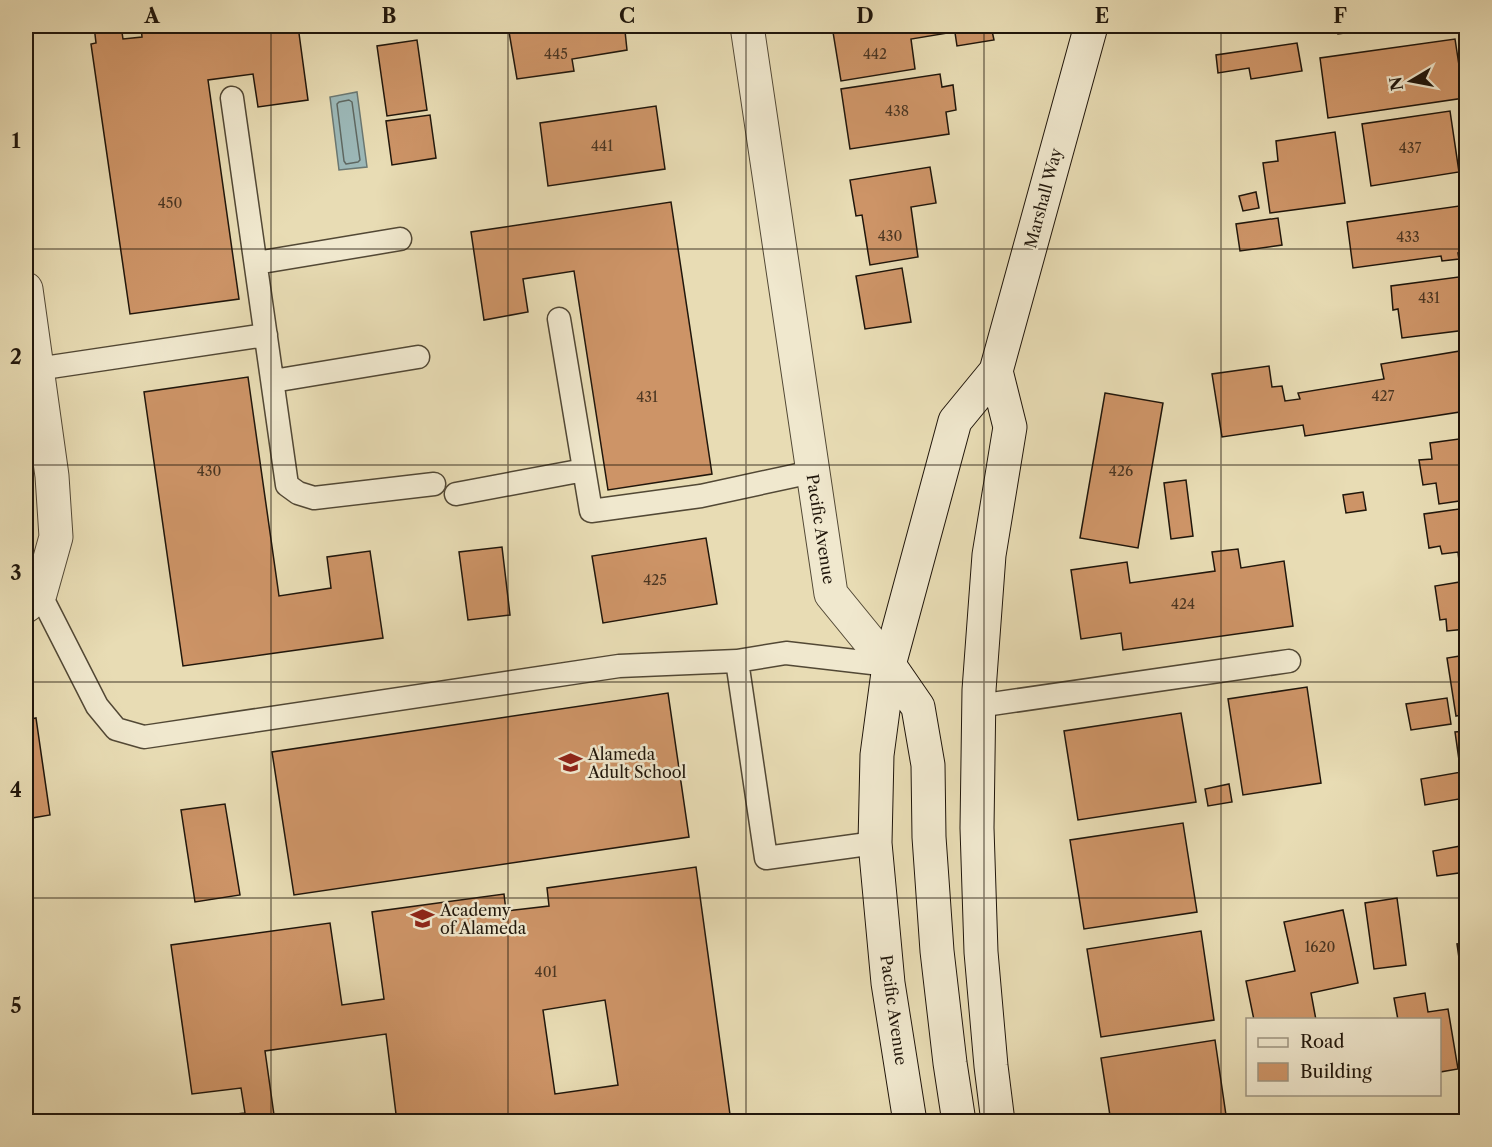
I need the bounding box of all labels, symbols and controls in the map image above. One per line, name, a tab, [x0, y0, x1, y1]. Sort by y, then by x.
text: A	[143, 4, 160, 28]
text: B	[382, 4, 397, 28]
text: C	[619, 4, 635, 28]
text: D	[856, 4, 874, 28]
text: E	[1095, 4, 1109, 28]
text: F	[1333, 4, 1347, 28]
house number: 445	[544, 45, 568, 63]
house number: 442	[863, 45, 887, 63]
north arrow	[1381, 51, 1441, 111]
text: N	[1385, 75, 1407, 92]
house number: 438	[885, 102, 909, 120]
text: 1	[12, 129, 21, 153]
house number: 441	[591, 137, 613, 155]
house number: 437	[1399, 139, 1421, 157]
street label: Marshall Way	[1020, 145, 1066, 250]
house number: 450	[158, 194, 182, 212]
house number: 430	[878, 227, 902, 245]
house number: 433	[1396, 228, 1420, 246]
house number: 431	[1418, 289, 1440, 307]
text: 2	[10, 345, 22, 369]
house number: 427	[1371, 387, 1395, 405]
house number: 431	[636, 388, 658, 406]
house number: 430	[197, 462, 221, 480]
house number: 426	[1109, 462, 1133, 480]
street label: Pacific Avenue	[802, 473, 840, 585]
text: 3	[10, 561, 22, 585]
house number: 425	[643, 571, 667, 589]
house number: 424	[1171, 595, 1195, 613]
place label: Alameda Adult School	[587, 744, 687, 782]
school or university icon: Alameda Adult School	[557, 750, 583, 776]
text: 4	[10, 778, 22, 802]
place label: Academy of Alameda	[439, 900, 527, 938]
school or university icon: Academy of Alameda	[409, 906, 435, 932]
house number: 1620	[1304, 938, 1336, 956]
street label: Pacific Avenue	[876, 954, 912, 1066]
house number: 401	[535, 963, 558, 981]
text: 5	[10, 994, 22, 1018]
legend	[1246, 1018, 1441, 1096]
text: Road	[1300, 1031, 1345, 1053]
text: Building	[1300, 1061, 1372, 1083]

